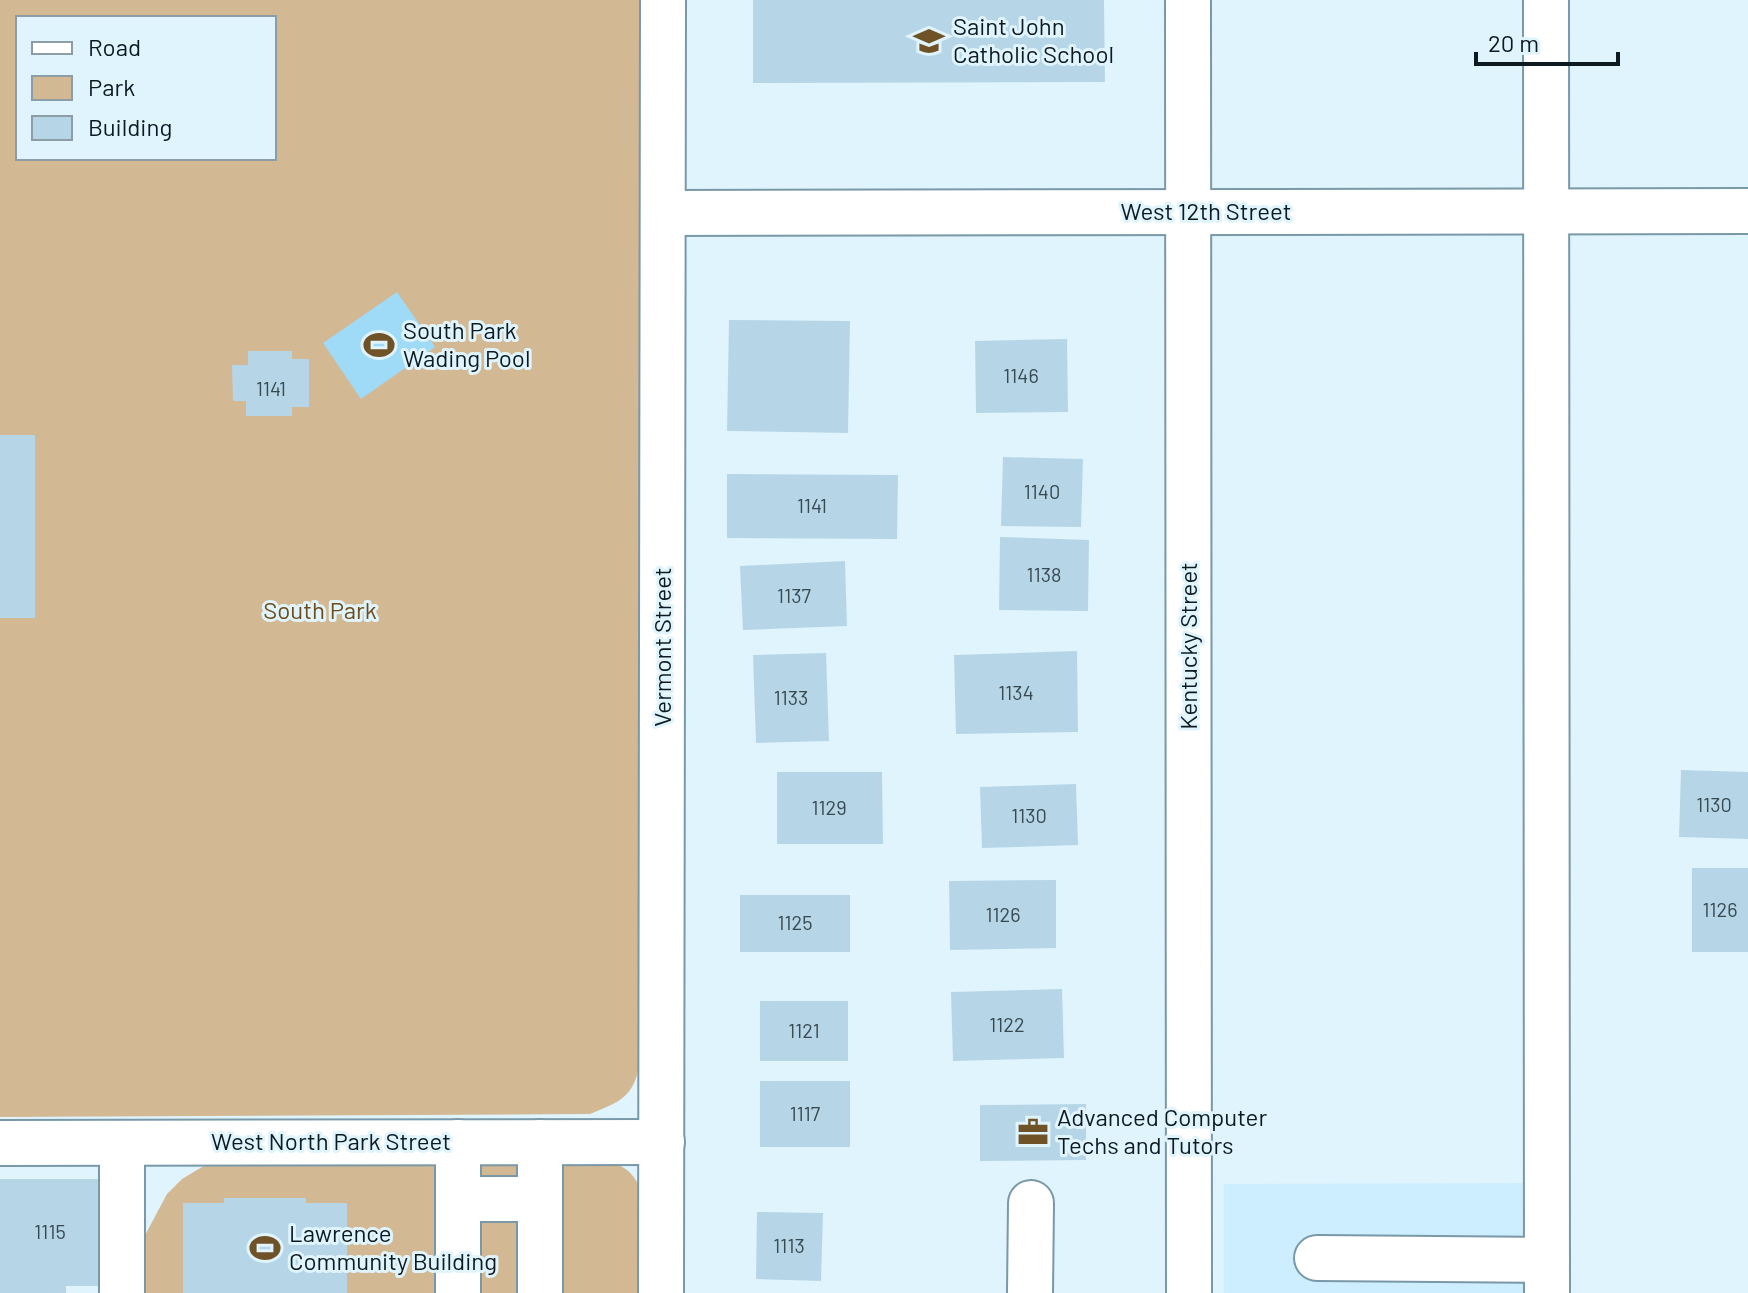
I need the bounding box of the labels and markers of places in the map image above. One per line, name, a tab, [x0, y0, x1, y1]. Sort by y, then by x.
place label: Saint John Catholic School	[953, 11, 1114, 68]
school or university icon: Saint John Catholic School	[912, 24, 946, 58]
place label: South Park Wading Pool	[403, 315, 530, 372]
sports icon: South Park Wading Pool	[362, 328, 396, 362]
place label: Advanced Computer Techs and Tutors	[1057, 1102, 1267, 1159]
office icon: Advanced Computer Techs and Tutors	[1016, 1115, 1050, 1149]
place label: Lawrence Community Building	[289, 1218, 497, 1275]
sports icon: Lawrence Community Building	[248, 1231, 282, 1265]

